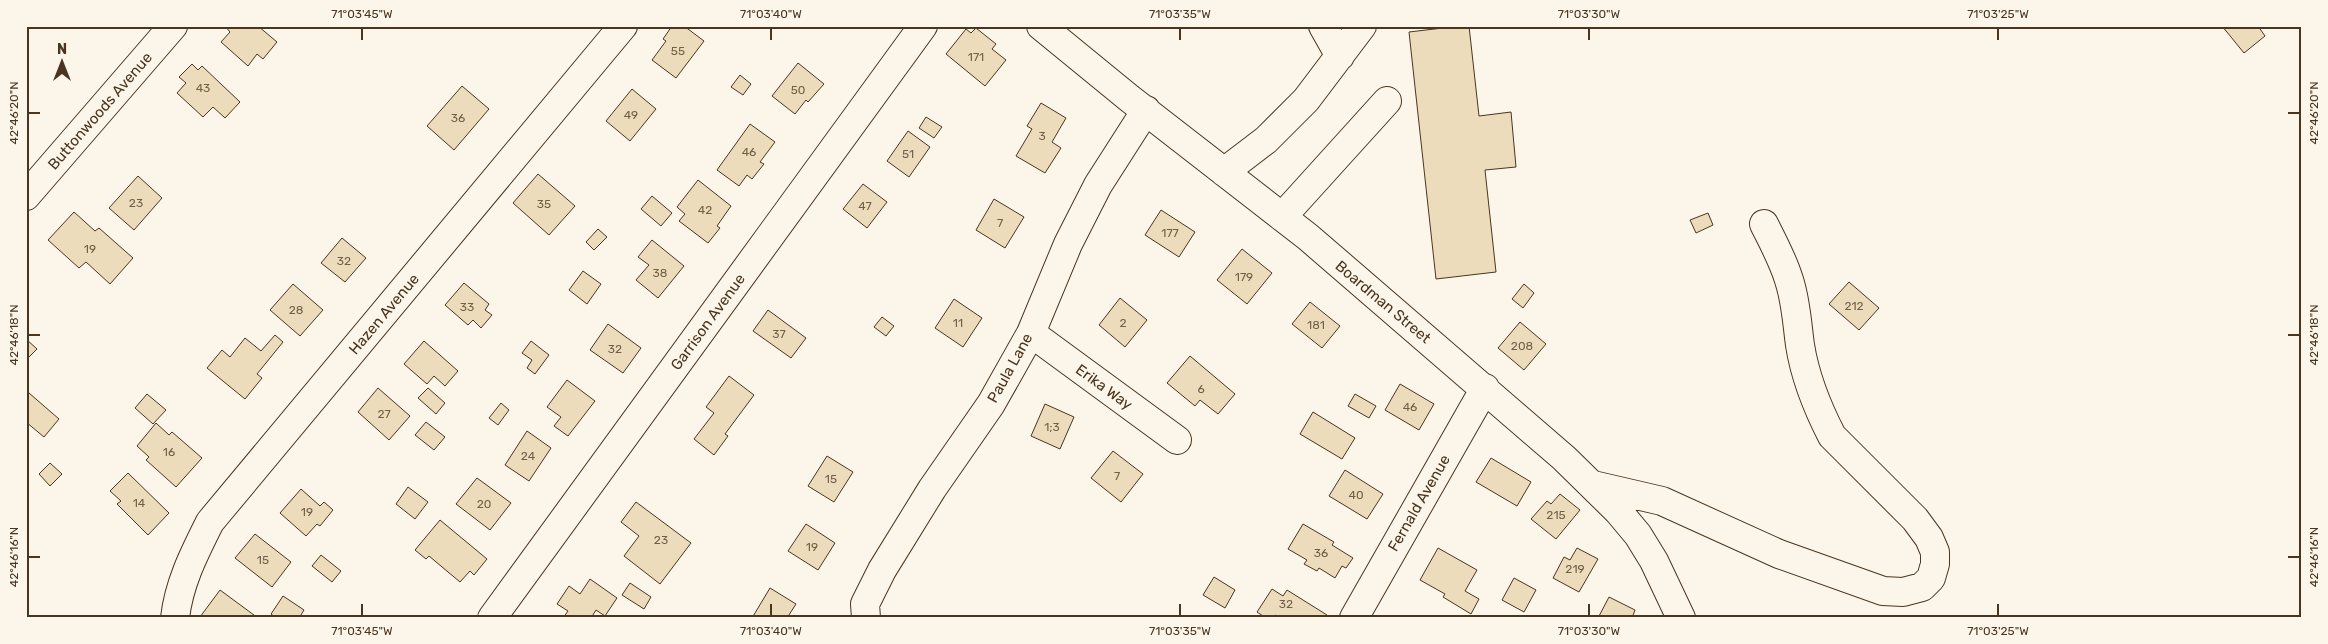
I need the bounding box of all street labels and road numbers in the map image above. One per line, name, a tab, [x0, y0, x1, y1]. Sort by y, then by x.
street label: Buttonwoods Avenue	[44, 49, 156, 173]
street label: Boardman Street	[1332, 257, 1435, 347]
street label: Hazen Avenue	[345, 270, 423, 358]
street label: Garrison Avenue	[667, 270, 749, 374]
street label: Paula Lane	[984, 330, 1036, 406]
street label: Erika Way	[1072, 360, 1136, 414]
street label: Fernald Avenue	[1384, 452, 1454, 554]

